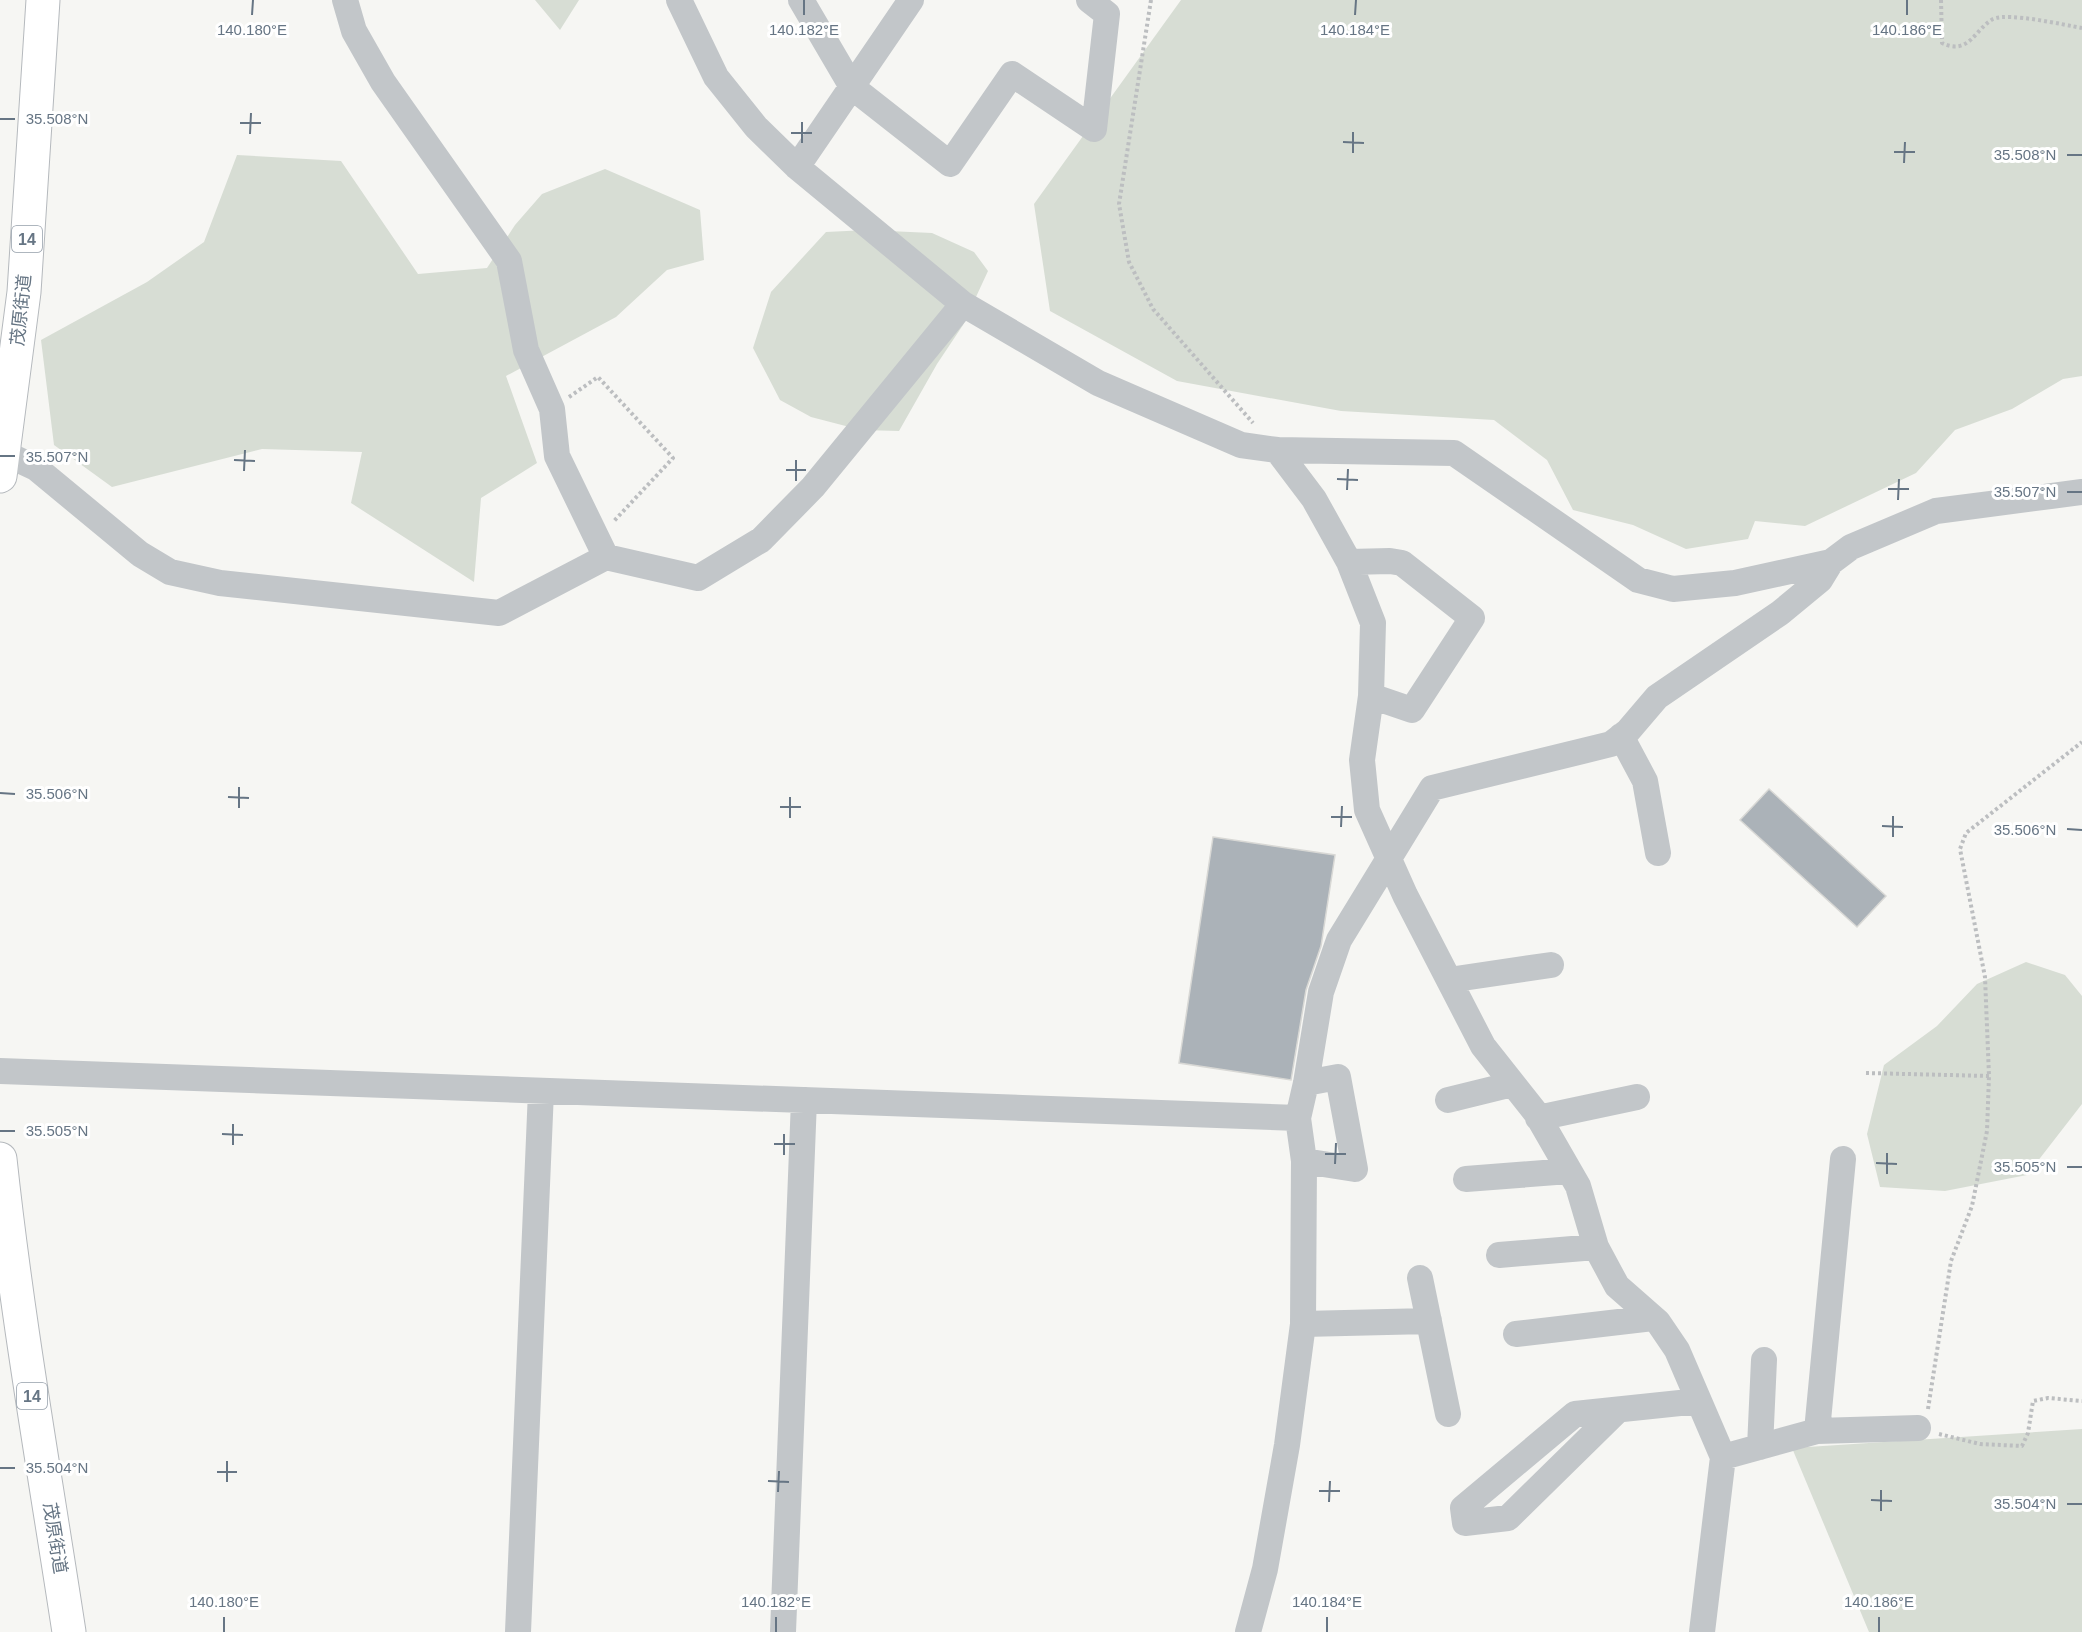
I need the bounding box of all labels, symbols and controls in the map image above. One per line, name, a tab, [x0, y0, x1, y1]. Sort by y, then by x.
text: 140.180°E	[217, 21, 287, 38]
text: 140.182°E	[769, 21, 839, 38]
text: 140.184°E	[1320, 21, 1390, 38]
text: 140.186°E	[1872, 21, 1942, 38]
text: 35.508°N	[26, 110, 88, 127]
text: 35.508°N	[1994, 146, 2056, 163]
road number: 14	[12, 226, 42, 252]
street label: 茂原街道	[7, 273, 35, 347]
text: 35.507°N	[26, 448, 88, 465]
text: 35.507°N	[1994, 483, 2056, 500]
text: 35.506°N	[26, 785, 88, 802]
text: 35.506°N	[1994, 821, 2056, 838]
text: 35.505°N	[26, 1122, 88, 1139]
text: 35.505°N	[1994, 1158, 2056, 1175]
road number: 14	[17, 1383, 47, 1409]
text: 35.504°N	[26, 1459, 88, 1476]
text: 35.504°N	[1994, 1495, 2056, 1512]
street label: 茂原街道	[39, 1501, 71, 1575]
text: 140.180°E	[189, 1593, 259, 1610]
text: 140.182°E	[741, 1593, 811, 1610]
text: 140.184°E	[1292, 1593, 1362, 1610]
text: 140.186°E	[1844, 1593, 1914, 1610]

